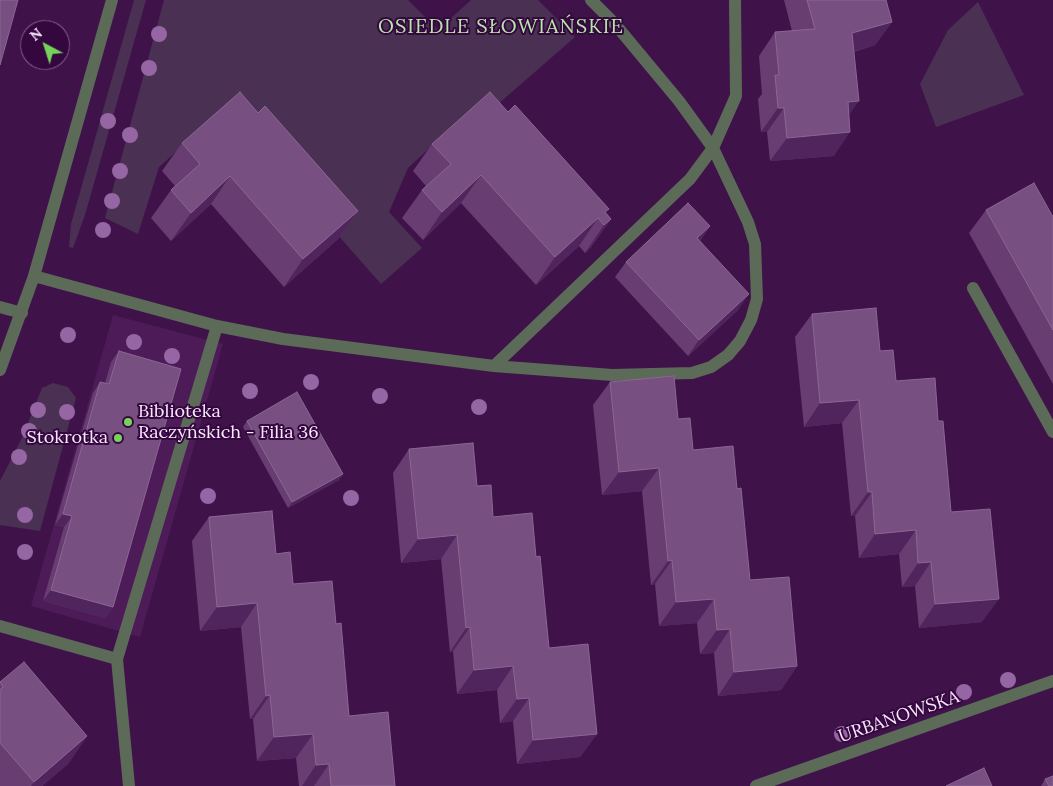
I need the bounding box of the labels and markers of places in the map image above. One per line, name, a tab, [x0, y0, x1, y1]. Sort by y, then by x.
place label: Biblioteka Raczyńskich - Filia 36	[138, 401, 319, 444]
marker: Biblioteka Raczyńskich - Filia 36	[122, 416, 134, 428]
place label: Stokrotka	[27, 427, 108, 449]
marker: Stokrotka	[112, 432, 124, 444]

